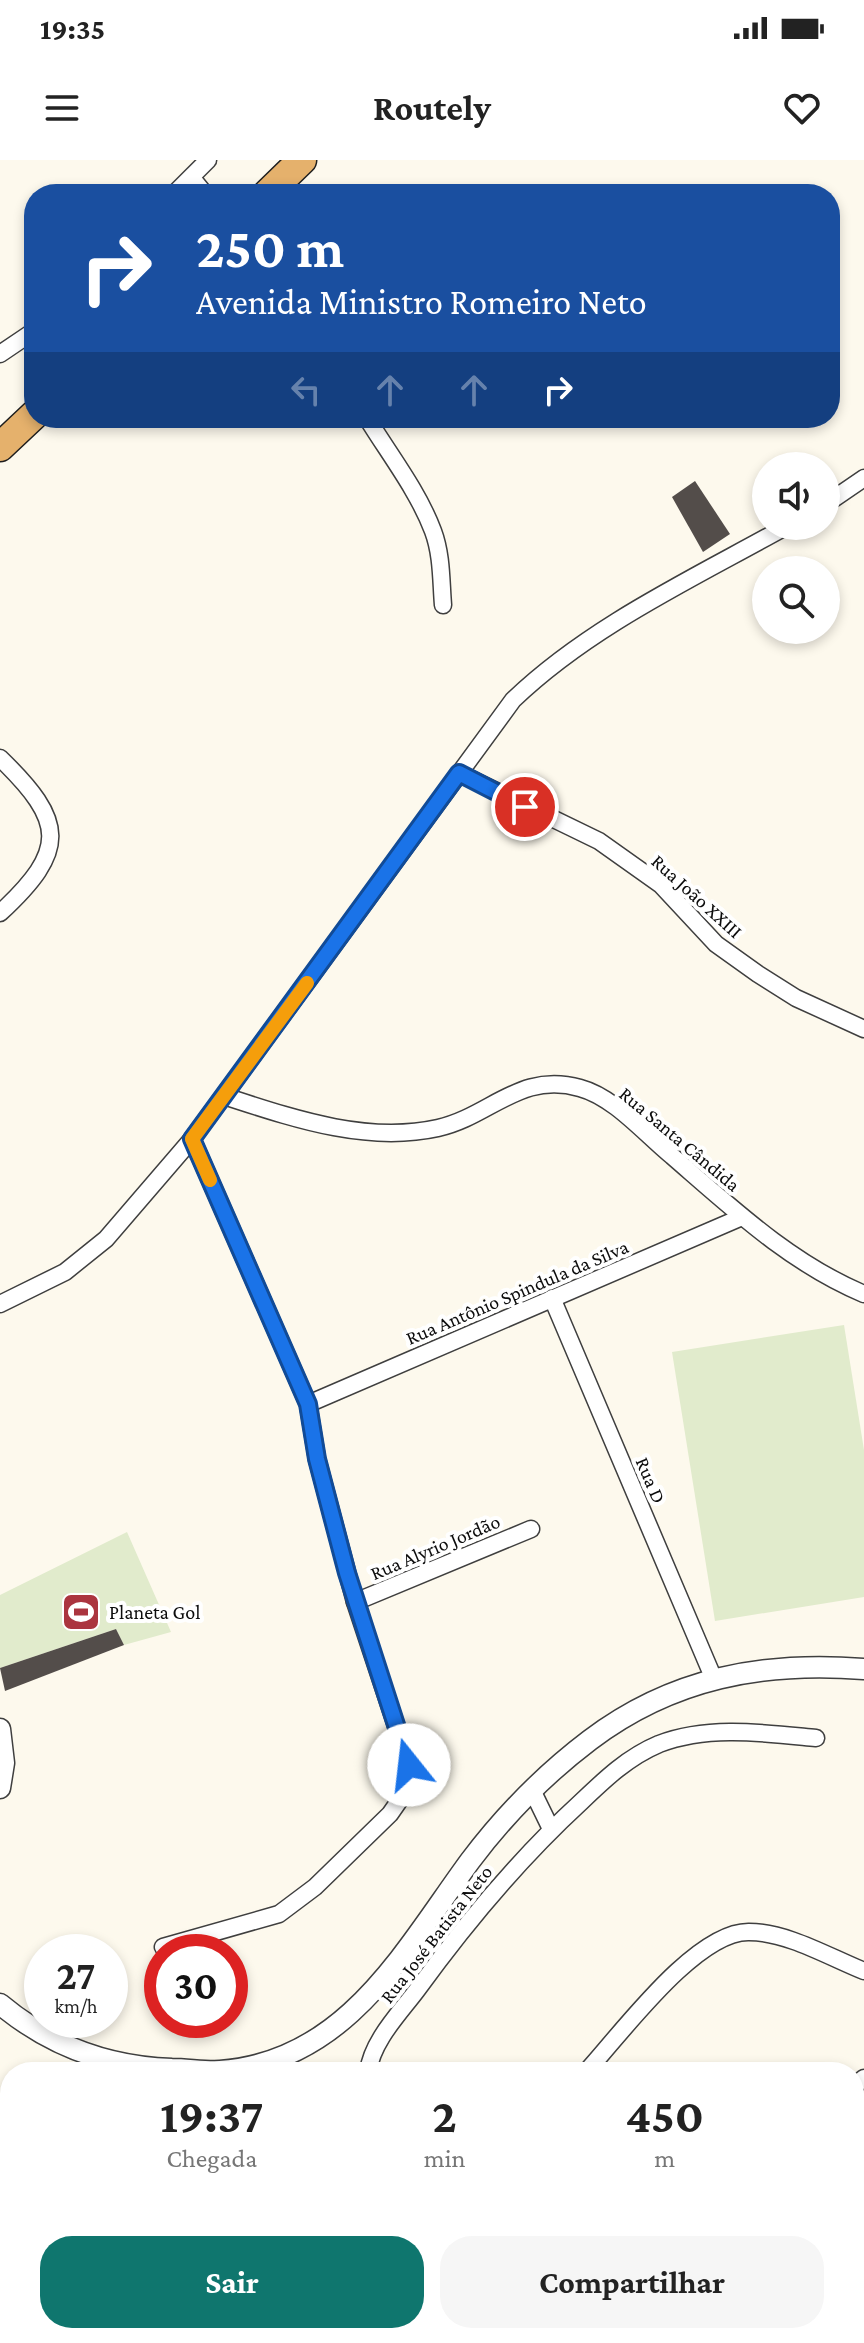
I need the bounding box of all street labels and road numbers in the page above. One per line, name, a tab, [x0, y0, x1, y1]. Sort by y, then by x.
street label: Rua João XXIII	[647, 850, 747, 943]
street label: Rua Santa Cândida	[615, 1082, 745, 1196]
street label: Rua Antônio Spindula da Silva	[402, 1235, 632, 1350]
street label: Rua D	[632, 1454, 670, 1506]
street label: Rua Alyrio Jordão	[367, 1510, 504, 1585]
street label: Rua José Batista Neto	[376, 1861, 497, 2008]

